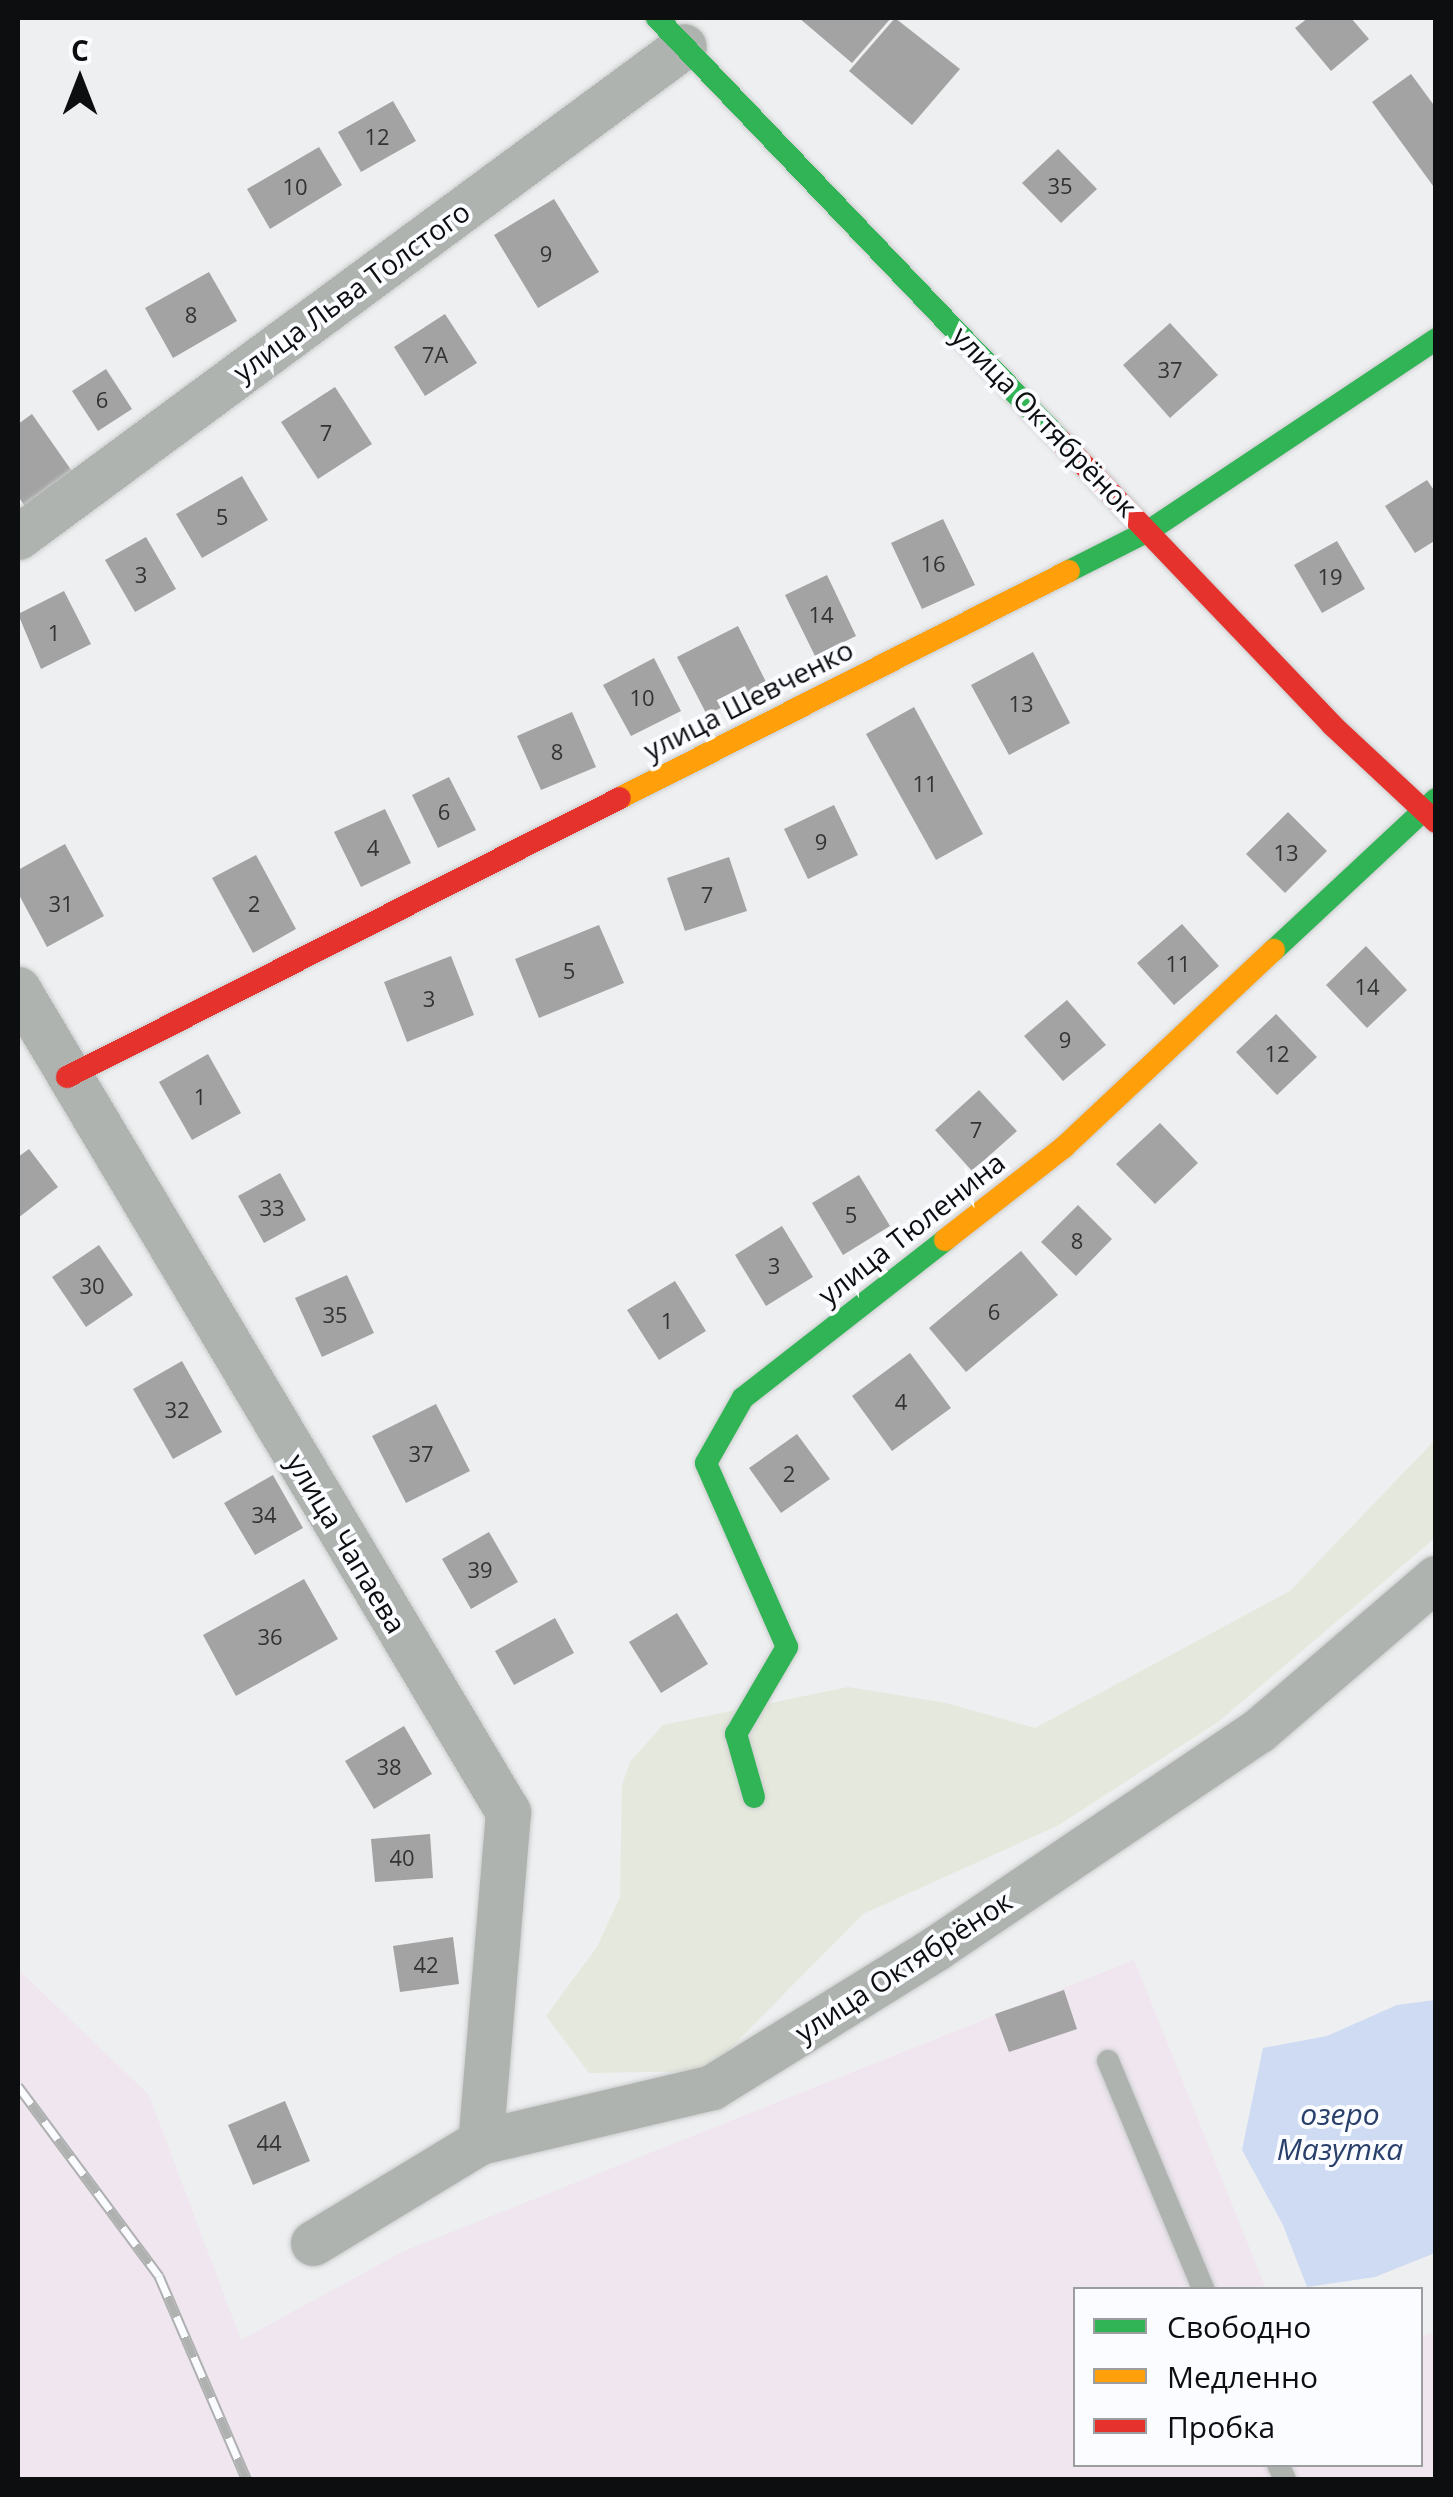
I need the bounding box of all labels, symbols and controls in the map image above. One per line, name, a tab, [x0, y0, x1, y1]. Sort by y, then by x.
north arrow	[30, 30, 130, 130]
text: С	[71, 31, 89, 69]
house number: 12	[364, 124, 390, 150]
house number: 35	[1047, 173, 1073, 199]
house number: 10	[282, 174, 308, 200]
street label: улица Льва Толстого	[226, 194, 476, 388]
house number: 9	[540, 241, 552, 267]
house number: 8	[185, 302, 197, 328]
street label: улица Октябрёнок	[946, 319, 1144, 523]
house number: 7А	[422, 342, 448, 368]
house number: 37	[1157, 357, 1183, 383]
house number: 6	[96, 387, 108, 413]
house number: 7	[320, 420, 332, 446]
house number: 5	[216, 504, 228, 530]
house number: 16	[920, 551, 946, 577]
house number: 3	[135, 562, 147, 588]
house number: 19	[1317, 564, 1343, 590]
house number: 14	[808, 602, 834, 628]
house number: 1	[48, 620, 60, 646]
street label: улица Шевченко	[638, 632, 858, 766]
house number: 10	[629, 685, 655, 711]
house number: 13	[1008, 691, 1034, 717]
house number: 8	[551, 739, 563, 765]
house number: 11	[912, 771, 938, 797]
house number: 6	[438, 799, 450, 825]
house number: 9	[815, 829, 827, 855]
house number: 4	[367, 835, 379, 861]
house number: 13	[1273, 840, 1299, 866]
house number: 7	[701, 882, 713, 908]
house number: 31	[48, 891, 74, 917]
house number: 2	[248, 891, 260, 917]
house number: 11	[1165, 951, 1191, 977]
house number: 5	[563, 958, 575, 984]
house number: 14	[1354, 974, 1380, 1000]
house number: 3	[423, 986, 435, 1012]
house number: 9	[1059, 1027, 1071, 1053]
house number: 12	[1264, 1041, 1290, 1067]
house number: 1	[194, 1084, 206, 1110]
house number: 7	[970, 1117, 982, 1143]
street label: улица Тюленина	[811, 1145, 1011, 1311]
house number: 33	[259, 1195, 285, 1221]
house number: 5	[845, 1202, 857, 1228]
house number: 8	[1071, 1228, 1083, 1254]
house number: 3	[768, 1253, 780, 1279]
house number: 30	[79, 1273, 105, 1299]
house number: 6	[988, 1299, 1000, 1325]
house number: 35	[322, 1302, 348, 1328]
house number: 1	[661, 1308, 673, 1334]
house number: 4	[895, 1389, 907, 1415]
house number: 32	[164, 1397, 190, 1423]
house number: 37	[408, 1441, 434, 1467]
street label: улица Чапаева	[280, 1447, 414, 1639]
house number: 2	[783, 1461, 795, 1487]
house number: 34	[251, 1502, 277, 1528]
house number: 39	[467, 1557, 493, 1583]
house number: 36	[257, 1624, 283, 1650]
house number: 38	[376, 1754, 402, 1780]
house number: 40	[389, 1845, 415, 1871]
street label: улица Октябрёнок	[788, 1883, 1018, 2049]
house number: 42	[413, 1952, 439, 1978]
water label: озеро Мазутка	[1277, 2096, 1403, 2166]
house number: 44	[256, 2130, 282, 2156]
legend	[1073, 2287, 1423, 2467]
text: Свободно	[1167, 2306, 1311, 2347]
text: Медленно	[1167, 2356, 1318, 2397]
text: Пробка	[1167, 2406, 1275, 2447]

